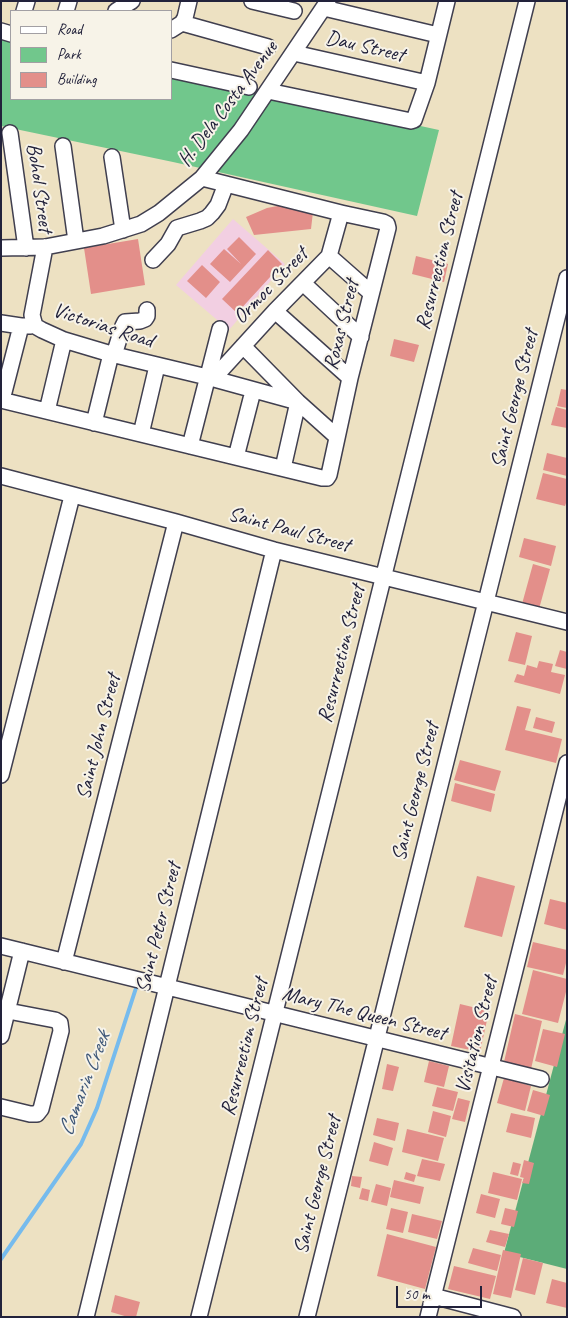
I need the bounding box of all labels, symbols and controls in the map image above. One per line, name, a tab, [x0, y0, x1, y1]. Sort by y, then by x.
legend	[10, 10, 172, 100]
text: Road	[57, 20, 82, 39]
street label: Dau Street	[323, 26, 407, 68]
street label: H. Dela Costa Avenue	[173, 36, 283, 172]
text: Park	[57, 45, 81, 64]
text: Building	[57, 70, 96, 89]
street label: Bohol Street	[20, 142, 58, 234]
street label: Resurrection Street	[411, 190, 469, 332]
street label: Ormoc Street	[228, 242, 314, 330]
street label: Roxas Street	[319, 277, 365, 373]
street label: Victorias Road	[50, 298, 156, 354]
street label: Saint George Street	[486, 327, 544, 471]
street label: Saint Paul Street	[225, 502, 353, 558]
street label: Resurrection Street	[313, 583, 371, 725]
street label: Saint John Street	[71, 672, 127, 802]
street label: Saint George Street	[387, 720, 445, 864]
street label: Saint Peter Street	[131, 860, 187, 996]
street label: Visitation Street	[450, 974, 504, 1096]
street label: Resurrection Street	[216, 976, 274, 1118]
street label: Mary The Queen Street	[279, 981, 449, 1047]
water label: Camarin Creek	[53, 1028, 117, 1140]
street label: Saint George Street	[289, 1113, 347, 1257]
scale bar	[398, 1276, 484, 1308]
text: 50 m	[404, 1285, 430, 1304]

